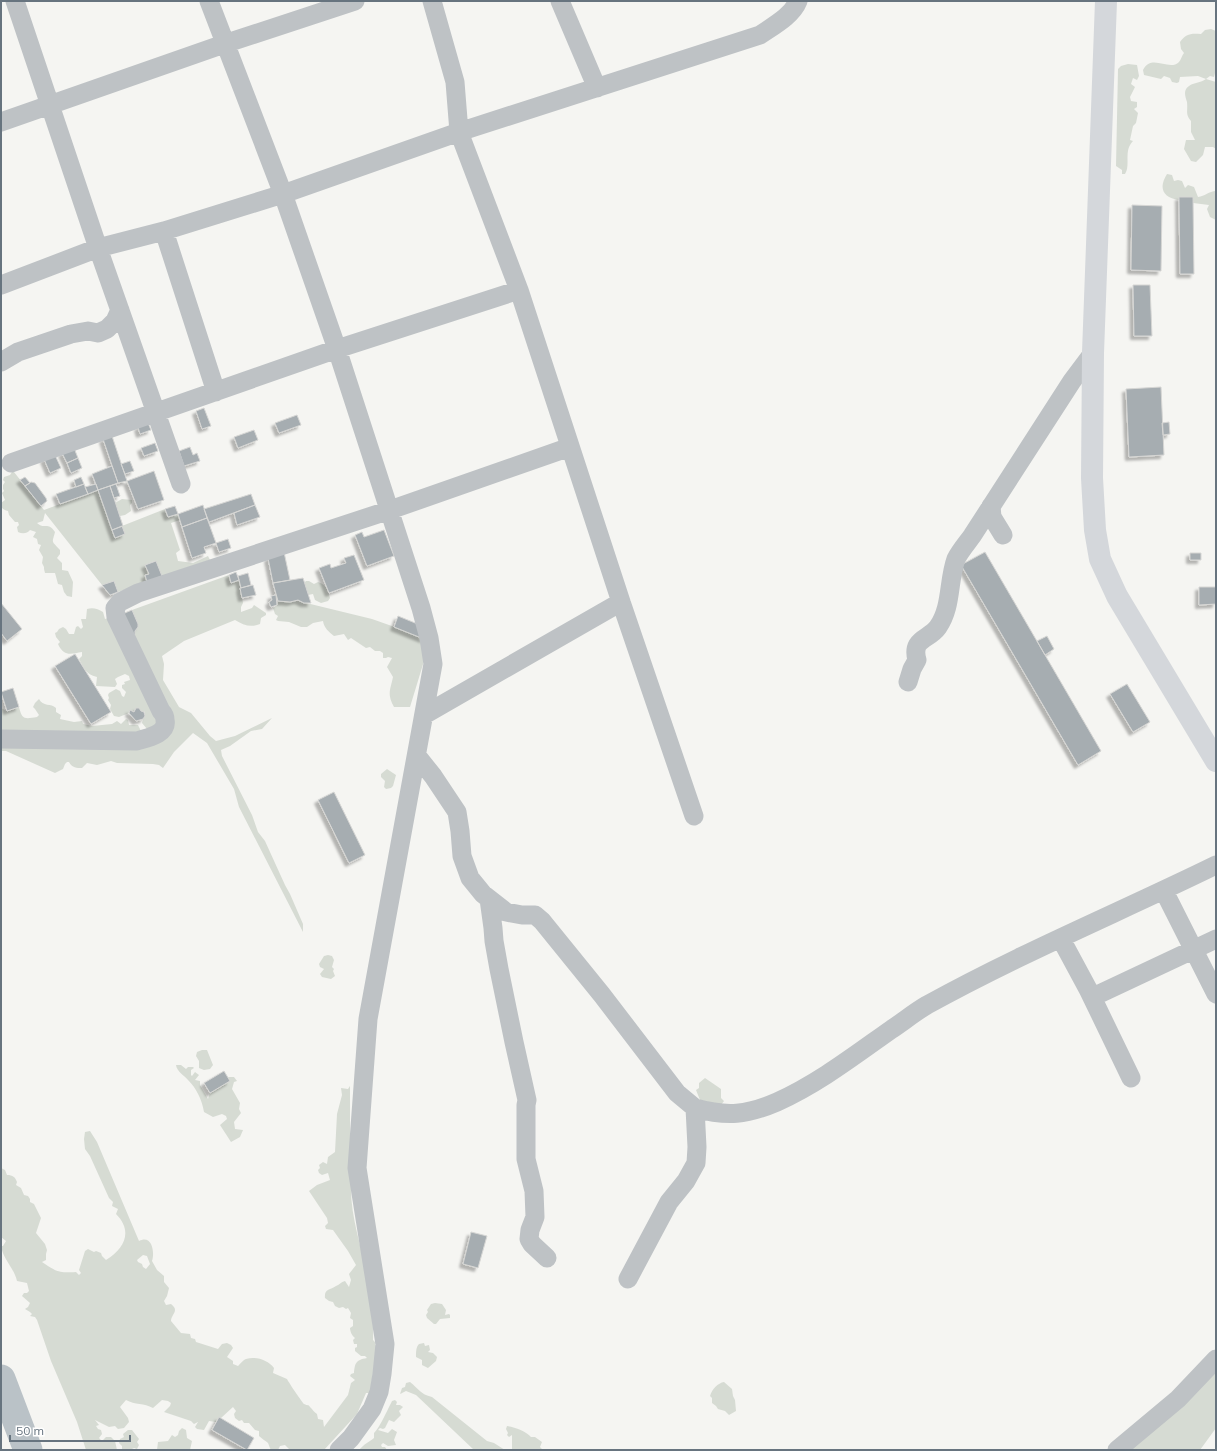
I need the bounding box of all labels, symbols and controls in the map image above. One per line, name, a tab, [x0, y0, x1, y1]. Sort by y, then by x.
scale bar	[10, 1417, 130, 1443]
text: 50 m	[16, 1423, 44, 1438]

